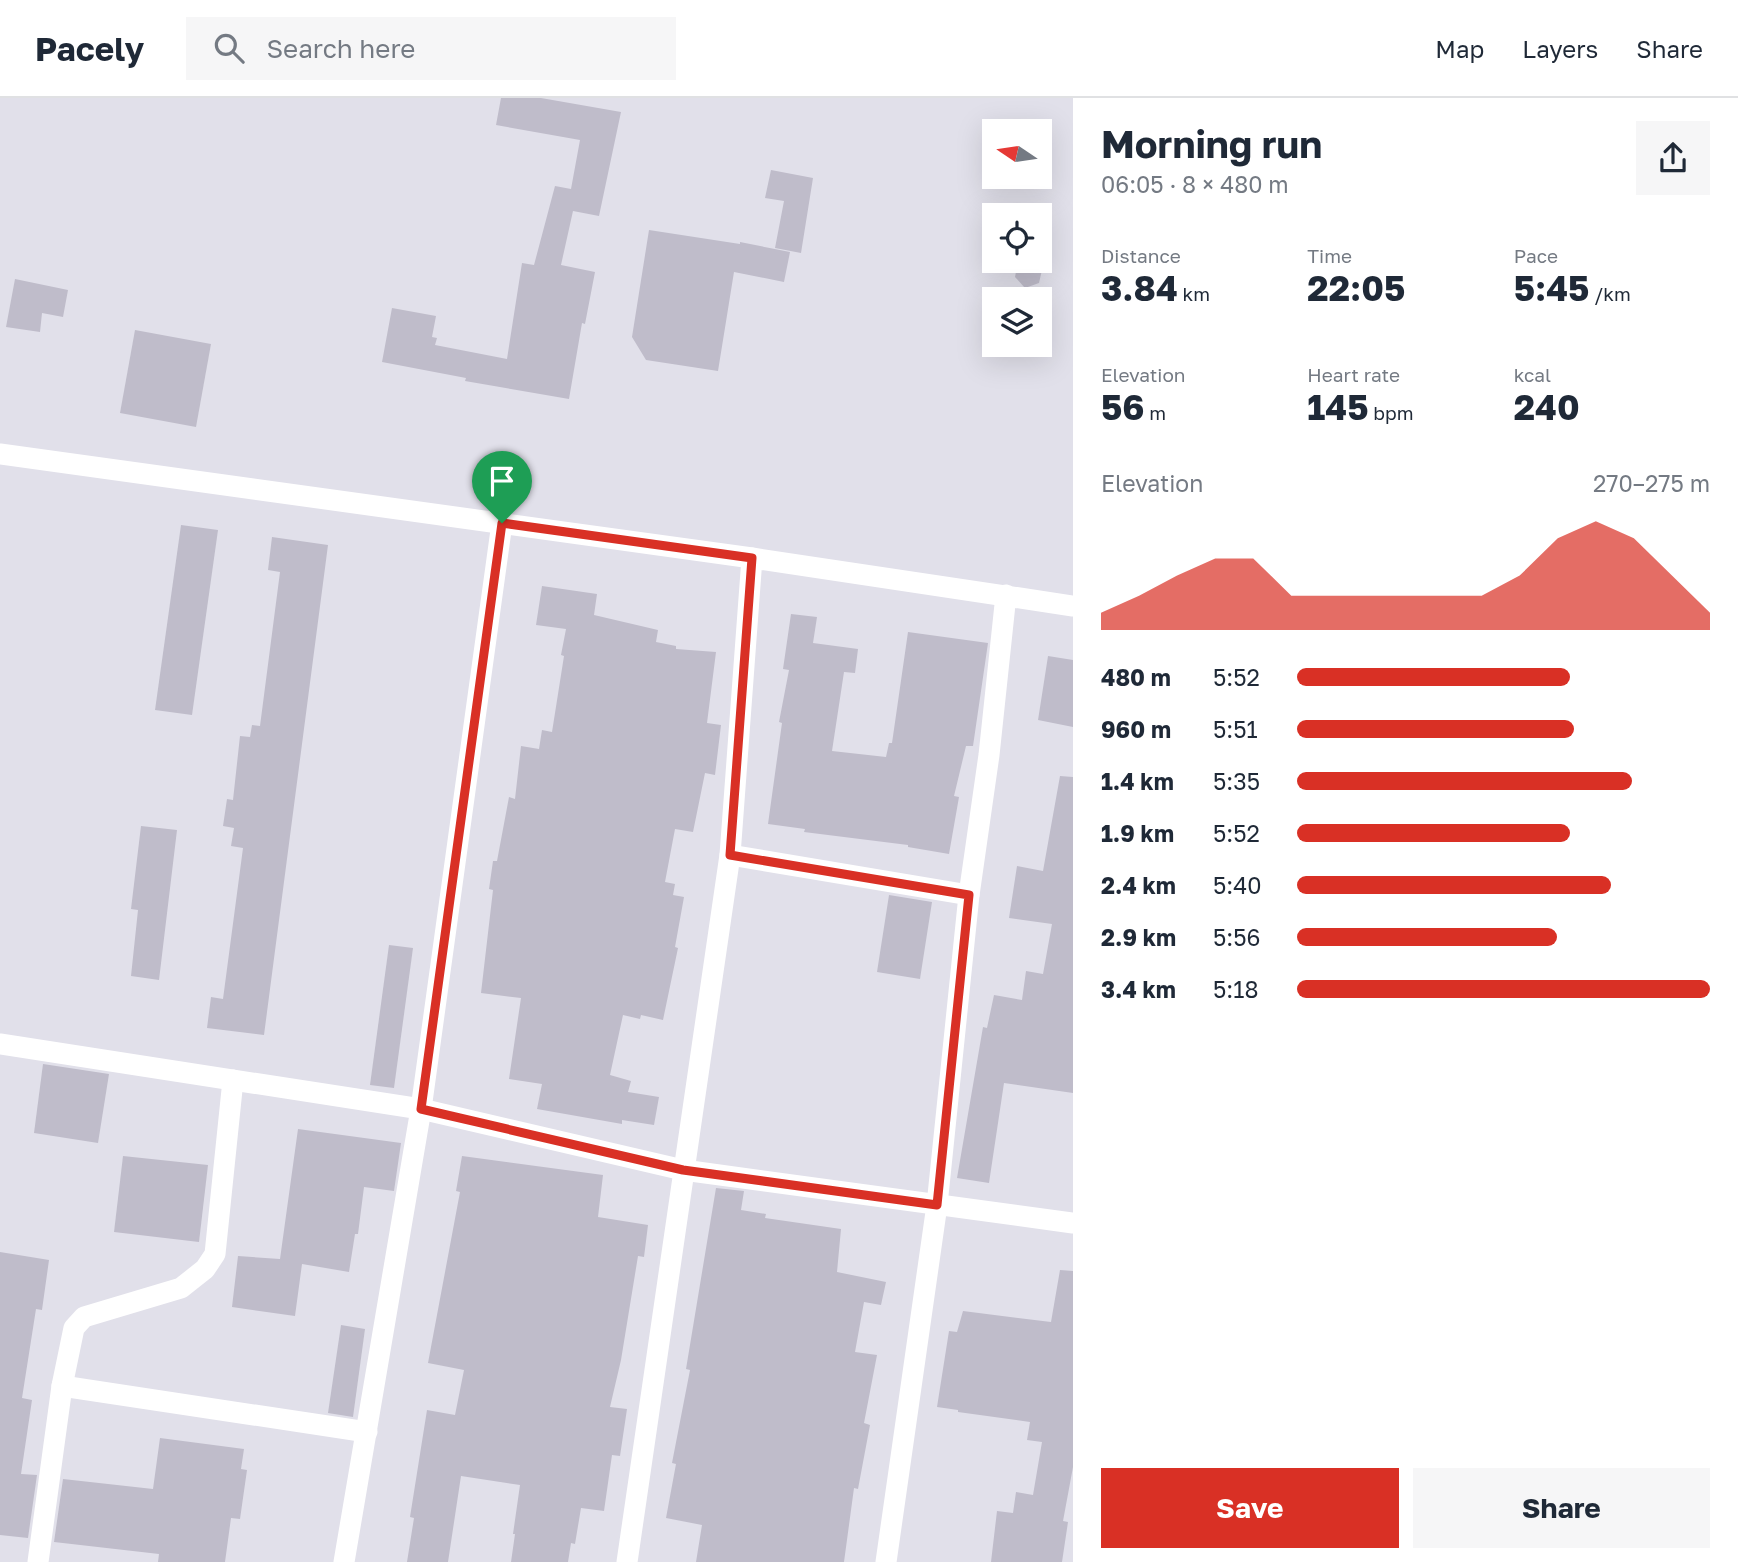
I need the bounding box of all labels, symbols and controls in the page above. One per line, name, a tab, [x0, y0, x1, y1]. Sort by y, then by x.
search box	[186, 17, 676, 80]
text: Pacely	[35, 29, 144, 68]
icon: search	[210, 29, 248, 67]
text: Search here	[266, 33, 415, 64]
text: Map	[1435, 34, 1484, 63]
text: Layers	[1522, 34, 1598, 63]
text: Share	[1636, 34, 1703, 63]
north arrow	[982, 119, 1052, 189]
map controls	[982, 119, 1052, 357]
text: Morning run	[1101, 121, 1322, 166]
button: share	[1636, 121, 1710, 195]
text: 06:05 · 8 × 480 m	[1101, 170, 1289, 198]
button: locate	[982, 203, 1052, 273]
text: Distance	[1101, 244, 1181, 267]
text: Time	[1307, 244, 1352, 267]
text: Pace	[1514, 244, 1558, 267]
text: 3.84	[1101, 267, 1178, 309]
text: 22:05	[1307, 267, 1405, 309]
text: 5:45	[1514, 267, 1589, 309]
text: km	[1178, 282, 1210, 305]
text: /km	[1589, 282, 1631, 305]
button: layers	[982, 287, 1052, 357]
text: Elevation	[1101, 363, 1186, 386]
text: Heart rate	[1307, 363, 1400, 386]
text: kcal	[1514, 363, 1551, 386]
text: 56	[1101, 386, 1145, 428]
text: 145	[1307, 386, 1369, 428]
text: 240	[1514, 386, 1580, 428]
text: m	[1145, 401, 1166, 424]
text: bpm	[1369, 401, 1414, 424]
pin	[472, 451, 532, 523]
icon: arrive	[483, 462, 521, 500]
text: Elevation	[1101, 469, 1203, 497]
text: 270–275 m	[1593, 469, 1710, 497]
text: 480 m	[1101, 663, 1171, 691]
text: 5:52	[1213, 663, 1260, 691]
text: 960 m	[1101, 715, 1171, 743]
text: 5:51	[1213, 715, 1258, 743]
text: 1.4 km	[1101, 767, 1174, 795]
text: 5:35	[1213, 767, 1260, 795]
text: 1.9 km	[1101, 819, 1174, 847]
text: 5:52	[1213, 819, 1260, 847]
text: 2.4 km	[1101, 871, 1176, 899]
text: 5:40	[1213, 871, 1262, 899]
text: 2.9 km	[1101, 923, 1176, 951]
text: 5:56	[1213, 923, 1261, 951]
text: 3.4 km	[1101, 975, 1176, 1003]
text: 5:18	[1213, 975, 1258, 1003]
button: Save	[1101, 1468, 1399, 1548]
button: Share	[1413, 1468, 1710, 1548]

